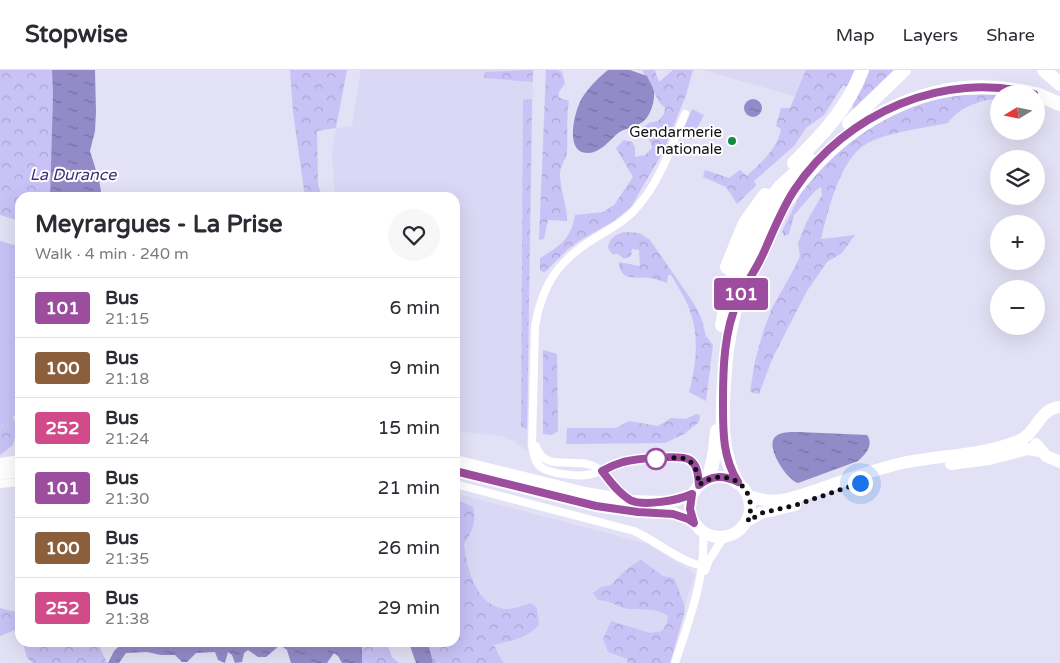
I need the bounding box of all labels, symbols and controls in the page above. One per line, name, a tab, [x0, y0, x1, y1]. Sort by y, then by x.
text: Stopwise	[25, 20, 128, 49]
text: Map	[836, 24, 875, 46]
text: Layers	[903, 24, 958, 46]
text: Share	[986, 24, 1035, 46]
north arrow	[990, 85, 1045, 140]
map controls	[990, 85, 1045, 335]
place label: Gendarmerie nationale	[629, 123, 722, 158]
marker: Gendarmerie nationale	[726, 135, 738, 147]
button: layers	[990, 150, 1045, 205]
water label: La Durance	[30, 165, 117, 185]
button: heart	[388, 209, 440, 261]
text: Meyrargues - La Prise	[35, 210, 283, 239]
button: +	[990, 215, 1045, 270]
text: Walk · 4 min · 240 m	[35, 244, 189, 264]
line badge: 101	[712, 278, 770, 310]
button: −	[990, 280, 1045, 335]
text: 101	[724, 283, 758, 305]
text: Bus	[105, 287, 139, 309]
text: 101	[46, 297, 79, 319]
text: 6 min	[389, 297, 440, 319]
text: 21:15	[105, 309, 149, 329]
text: Bus	[105, 347, 139, 369]
text: 100	[46, 357, 79, 379]
text: 9 min	[389, 357, 440, 379]
text: 21:18	[105, 369, 149, 389]
text: Bus	[105, 407, 139, 429]
text: 252	[46, 417, 79, 439]
text: 15 min	[377, 417, 440, 439]
text: 21:24	[105, 429, 149, 449]
unlabelled marker	[645, 448, 667, 470]
text: Bus	[105, 467, 139, 489]
your location	[848, 471, 873, 496]
text: 101	[46, 477, 79, 499]
text: 21 min	[377, 477, 440, 499]
text: 21:30	[105, 489, 149, 509]
text: Bus	[105, 527, 139, 549]
text: 100	[46, 537, 79, 559]
text: 26 min	[377, 537, 440, 559]
text: 21:35	[105, 549, 149, 569]
text: Bus	[105, 587, 139, 609]
text: 252	[46, 597, 79, 619]
text: 29 min	[377, 597, 440, 619]
text: 21:38	[105, 609, 149, 629]

